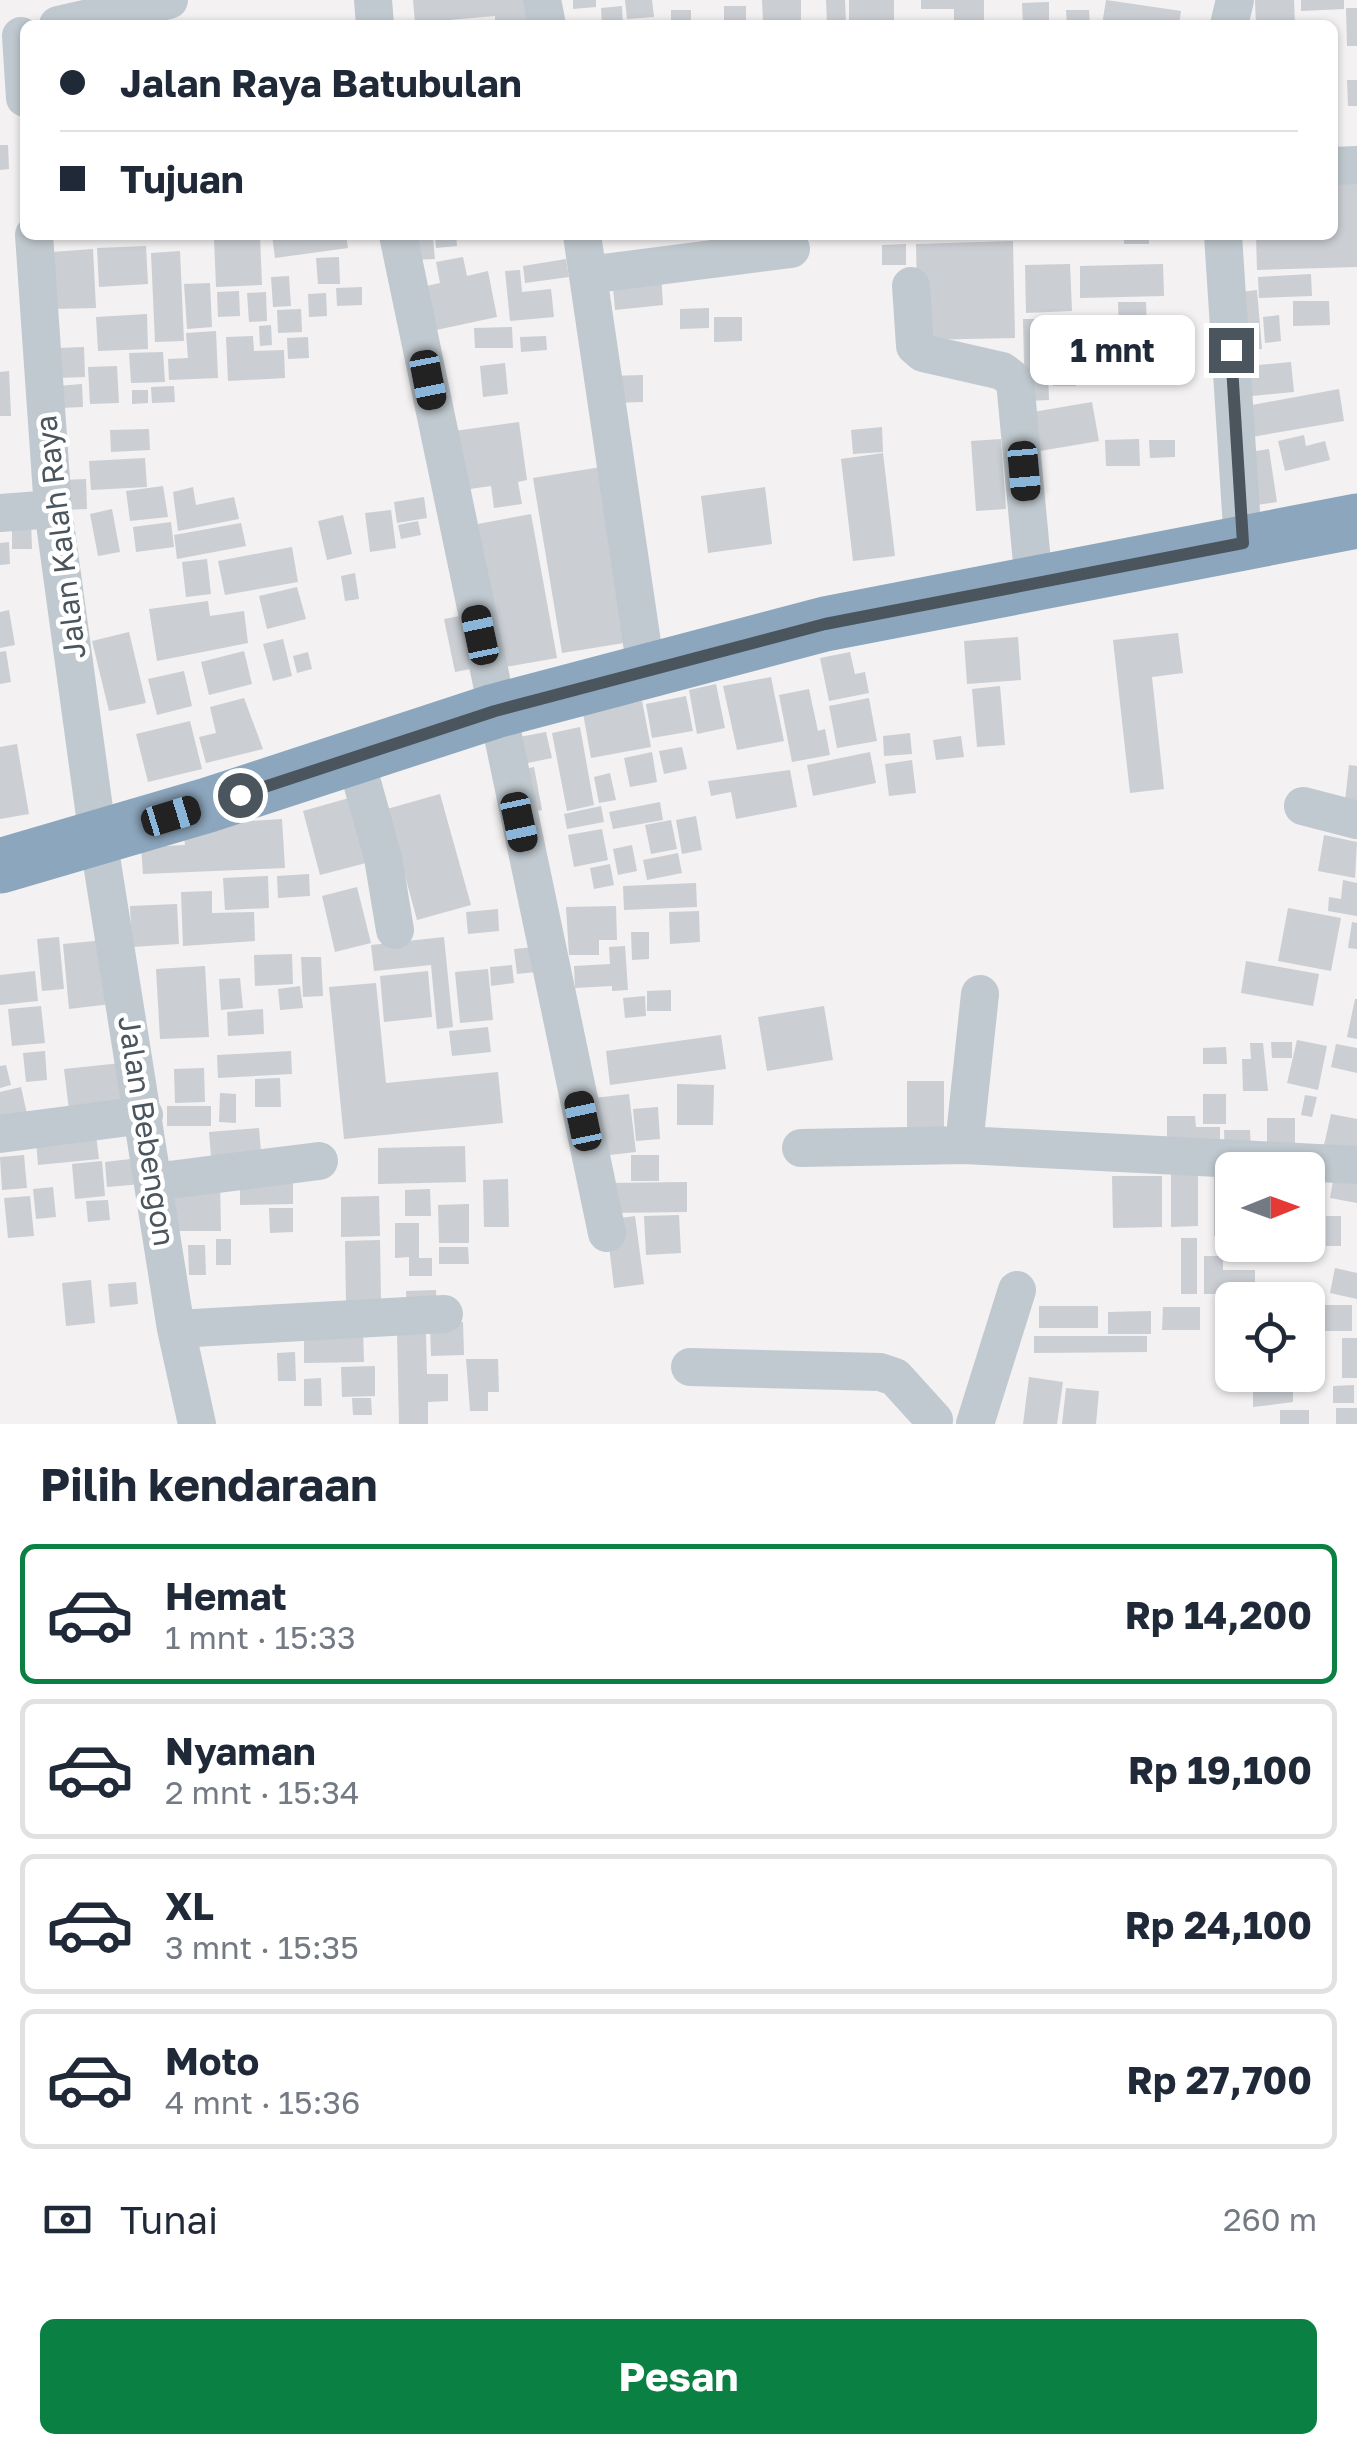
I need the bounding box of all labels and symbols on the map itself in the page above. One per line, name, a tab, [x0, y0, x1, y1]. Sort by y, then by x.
callout: 1 mnt	[1031, 315, 1196, 385]
route end	[1209, 328, 1254, 373]
car	[408, 348, 448, 412]
street label: Jalan Kalah Raya	[27, 413, 93, 661]
car	[1006, 440, 1042, 502]
car	[459, 603, 501, 667]
route start	[218, 773, 263, 818]
car	[498, 790, 540, 854]
car	[138, 793, 204, 839]
street label: Jalan Bebengon	[111, 1013, 183, 1249]
car	[562, 1089, 604, 1153]
north arrow	[1215, 1152, 1325, 1262]

